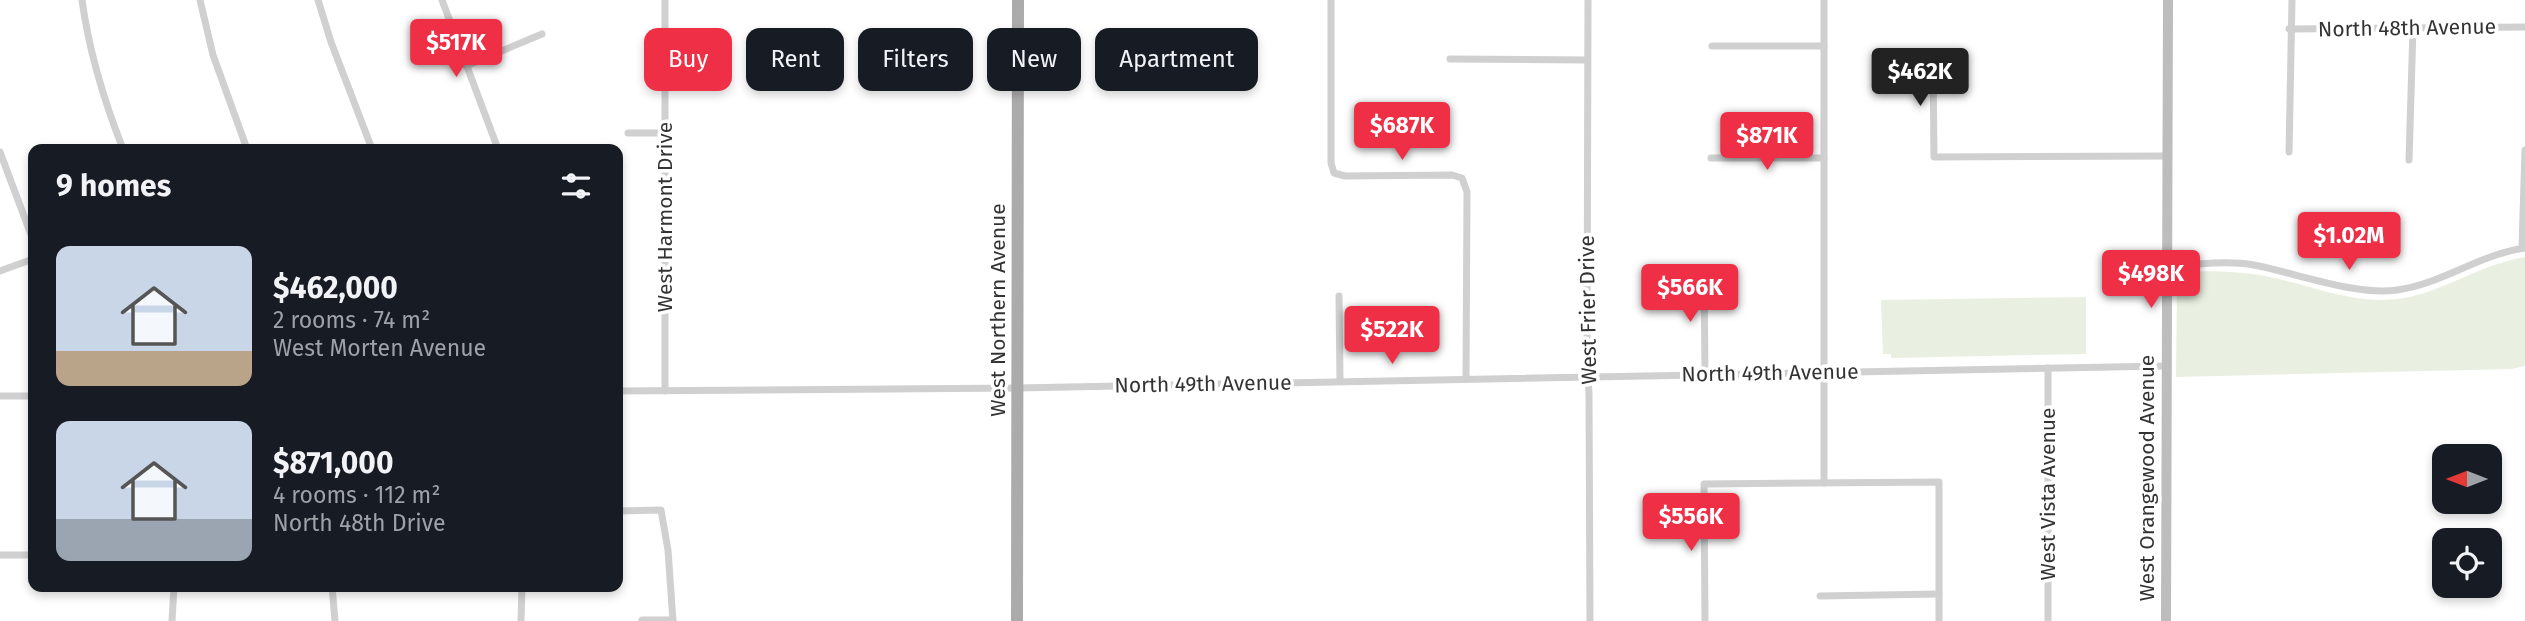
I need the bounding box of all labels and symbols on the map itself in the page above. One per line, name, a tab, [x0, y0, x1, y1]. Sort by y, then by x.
street label: North 48th Avenue	[2318, 13, 2496, 43]
pin: $517K	[407, 20, 505, 79]
pin: $462K	[1871, 48, 1969, 108]
pin: $687K	[1353, 102, 1451, 162]
pin: $871K	[1718, 113, 1816, 172]
street label: West Harmont Drive	[652, 122, 678, 312]
street label: West Northern Avenue	[985, 203, 1011, 417]
pin: $1.02M	[2292, 212, 2406, 272]
street label: West Frier Drive	[1574, 235, 1602, 385]
pin: $498K	[2102, 250, 2200, 310]
pin: $566K	[1641, 264, 1739, 324]
pin: $522K	[1343, 306, 1441, 366]
street label: West Orangewood Avenue	[2134, 355, 2160, 601]
street label: North 49th Avenue	[1681, 358, 1859, 388]
street label: North 49th Avenue	[1114, 369, 1292, 399]
street label: West Vista Avenue	[2035, 407, 2061, 581]
north arrow	[2432, 444, 2502, 514]
pin: $556K	[1642, 494, 1740, 553]

